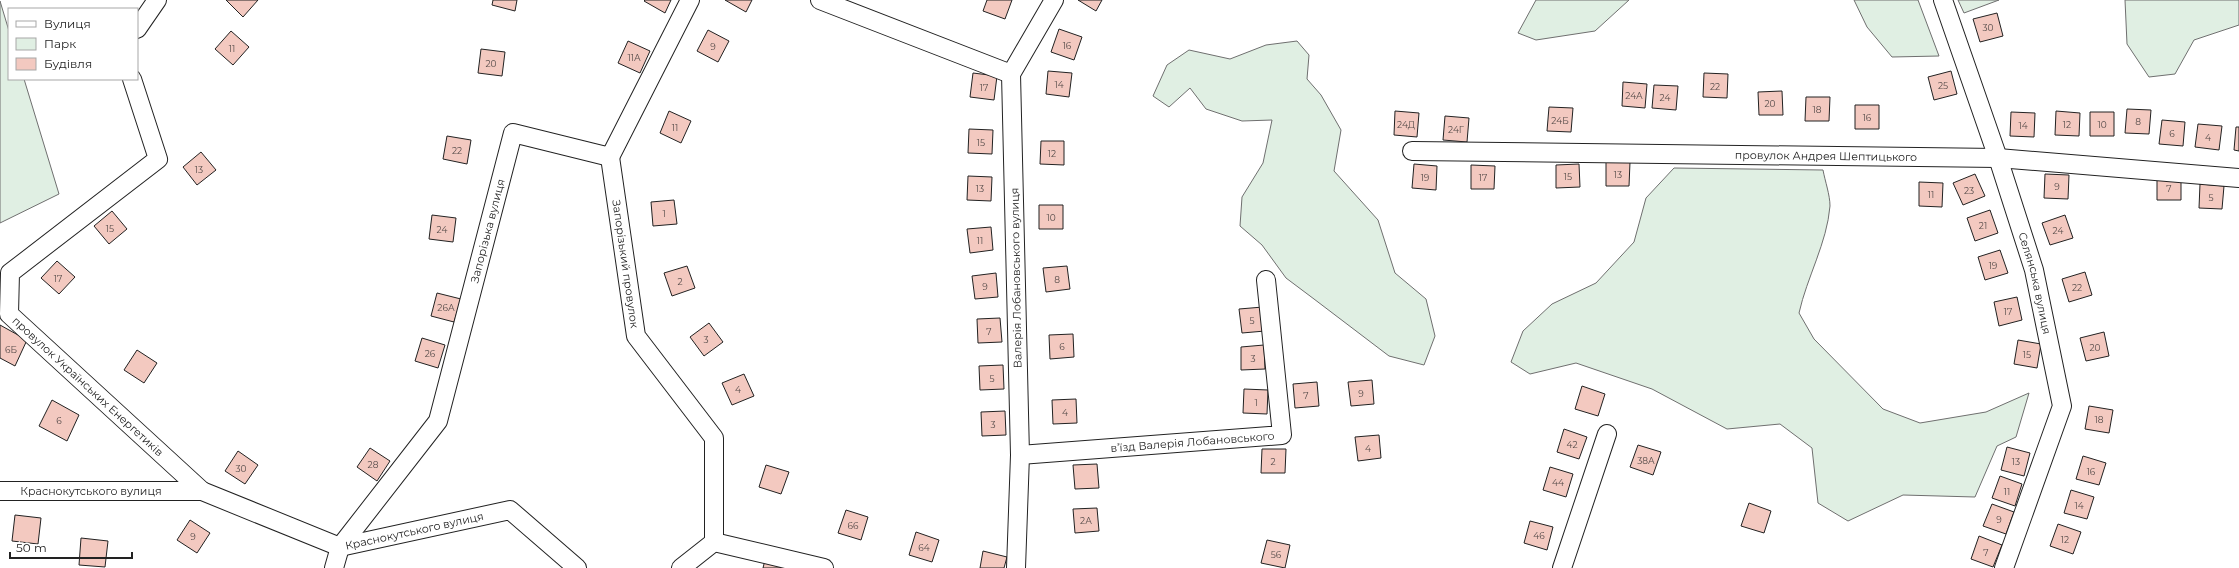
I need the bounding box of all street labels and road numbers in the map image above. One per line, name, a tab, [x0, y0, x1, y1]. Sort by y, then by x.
street label: провулок Андрея Шептицького	[1735, 148, 1917, 164]
street label: Запорізька вулиця	[467, 177, 508, 284]
street label: Валерія Лобановського вулиця	[1007, 188, 1025, 368]
street label: Запорізький провулок	[609, 199, 642, 330]
street label: Селянська вулиця	[2015, 230, 2054, 335]
street label: провулок Українських Енергетиків	[9, 314, 166, 459]
street label: в’їзд Валерія Лобановського	[1110, 429, 1275, 455]
street label: Краснокутського вулиця	[20, 484, 162, 498]
street label: Краснокутського вулиця	[344, 509, 485, 553]

